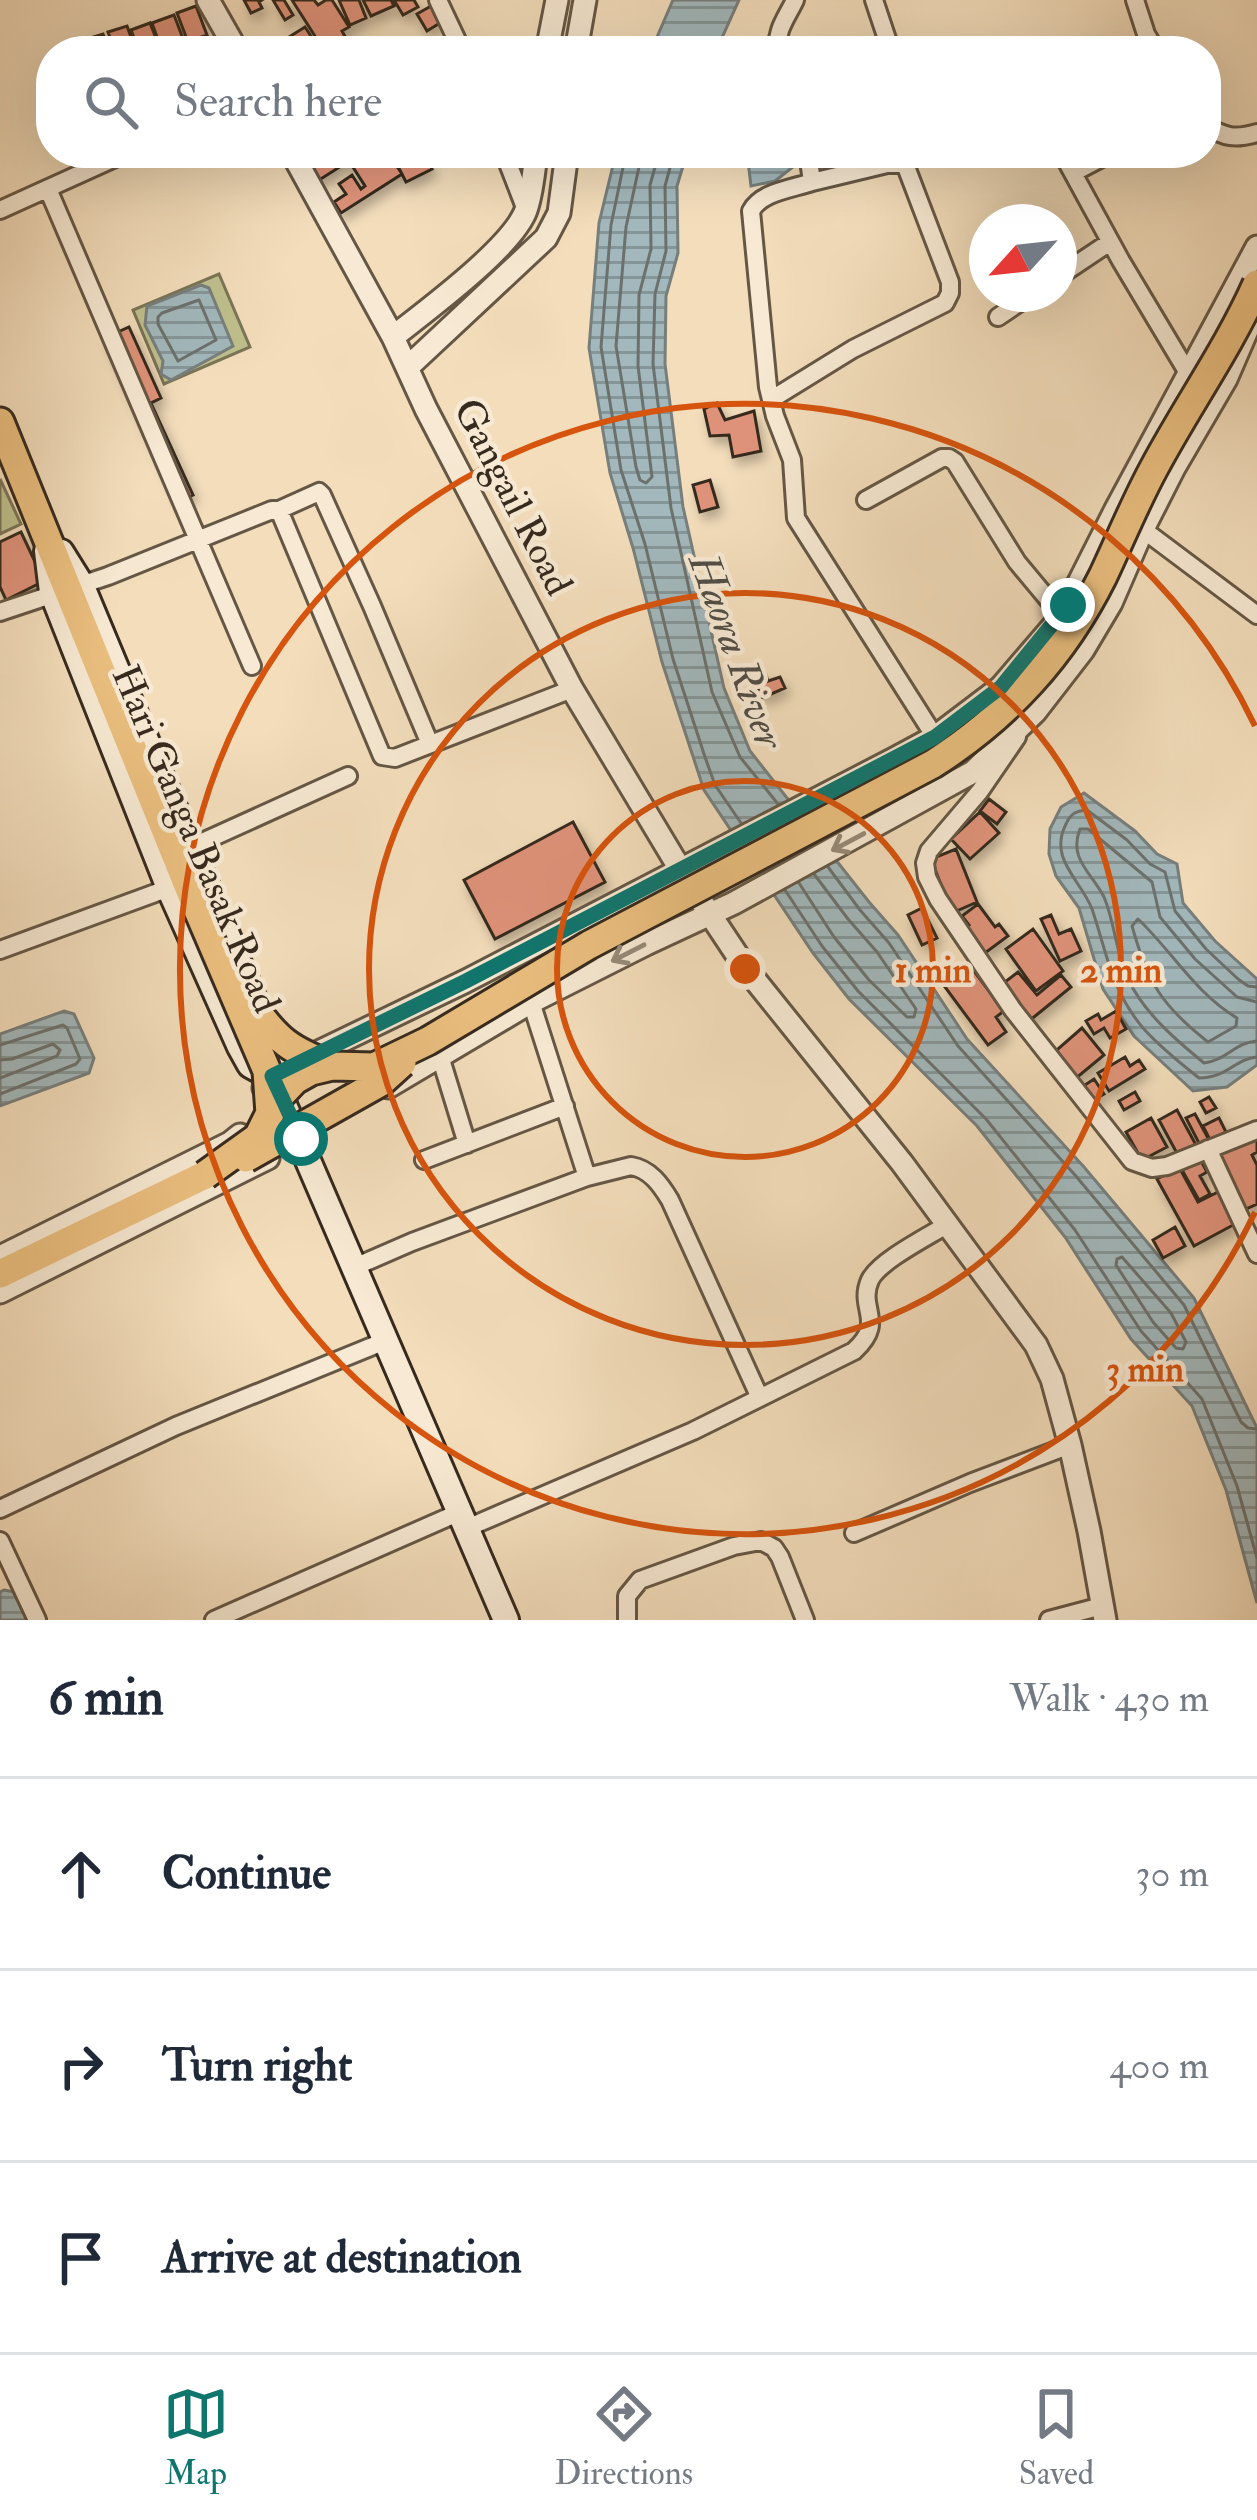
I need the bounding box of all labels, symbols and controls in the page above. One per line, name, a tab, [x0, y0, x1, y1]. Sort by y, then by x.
search box	[36, 36, 1221, 168]
icon: search	[78, 69, 144, 135]
text: Search here	[174, 74, 382, 130]
north arrow	[969, 204, 1077, 312]
street label: Gangail Road	[443, 390, 583, 604]
water label: Haora River	[676, 544, 796, 758]
route end	[1041, 578, 1095, 632]
street label: Hari Ganga Basak Road	[101, 658, 291, 1020]
one-way arrow	[831, 831, 866, 854]
one-way arrow	[610, 942, 646, 965]
centre of rings	[724, 948, 766, 990]
text: 1 min	[895, 948, 972, 993]
text: 2 min	[1080, 948, 1162, 993]
route start	[274, 1112, 328, 1166]
text: 3 min	[1106, 1347, 1184, 1392]
text: 6 min	[48, 1666, 164, 1730]
text: Walk · 430 m	[1010, 1674, 1209, 1723]
icon: ahead	[48, 1841, 114, 1907]
text: Continue	[162, 1846, 331, 1902]
text: 30 m	[1136, 1849, 1209, 1898]
icon: right	[48, 2033, 114, 2099]
text: Turn right	[162, 2038, 352, 2094]
text: 400 m	[1110, 2041, 1209, 2090]
icon: arrive	[48, 2225, 114, 2291]
text: Arrive at destination	[162, 2230, 522, 2286]
tab: Map	[163, 2381, 229, 2494]
tab: Directions	[555, 2381, 693, 2494]
tab: Saved	[1019, 2381, 1094, 2494]

